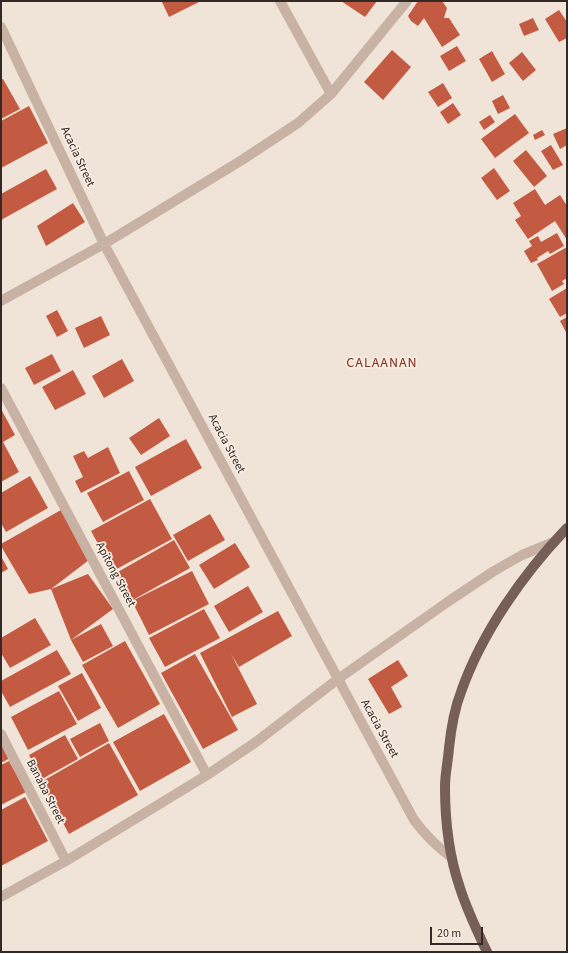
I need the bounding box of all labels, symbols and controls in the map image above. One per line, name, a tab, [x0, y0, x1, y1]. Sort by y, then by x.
street label: Acacia Street	[57, 125, 97, 189]
district label: CALAANAN	[346, 356, 418, 372]
street label: Acacia Street	[204, 412, 248, 476]
street label: Apitong Street	[92, 540, 138, 610]
street label: Acacia Street	[357, 697, 401, 761]
street label: Banaba Street	[23, 757, 67, 827]
scale bar	[432, 919, 485, 945]
text: 20 m	[437, 925, 461, 942]

